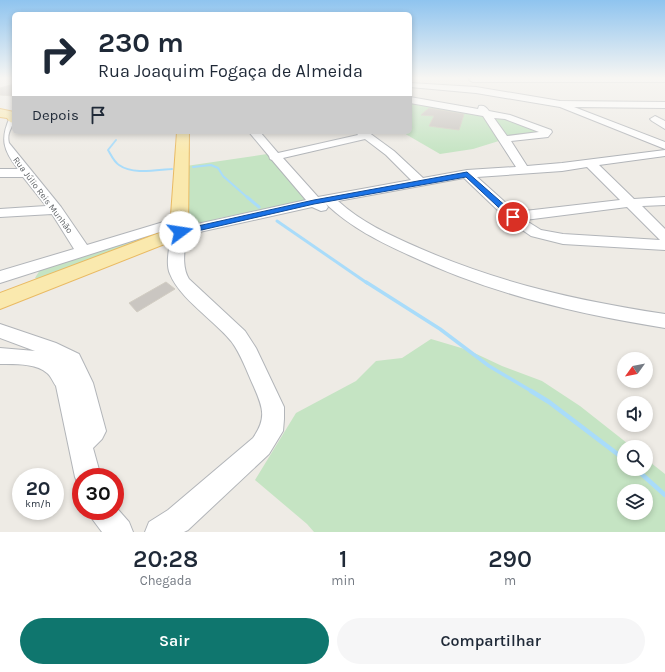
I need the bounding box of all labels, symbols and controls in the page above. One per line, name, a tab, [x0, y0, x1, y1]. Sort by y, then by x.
text: 230 m	[98, 26, 184, 59]
icon: right	[32, 28, 84, 80]
text: Rua Joaquim Fogaça de Almeida	[98, 60, 363, 82]
icon: arrive	[87, 104, 109, 126]
text: Depois	[32, 106, 79, 124]
street label: Rua Júlio Reis Munhão	[11, 155, 75, 235]
pin	[496, 200, 530, 234]
icon: arrive	[502, 206, 524, 228]
position arrow	[159, 211, 201, 253]
north arrow	[617, 352, 653, 388]
map controls	[617, 352, 653, 520]
button: sound	[617, 396, 653, 432]
button: search	[617, 440, 653, 476]
speed limit sign: 30	[72, 468, 124, 520]
text: 20	[26, 477, 50, 500]
button: layers	[617, 484, 653, 520]
text: km/h	[25, 498, 51, 510]
text: 20:28	[133, 545, 198, 573]
text: 1	[339, 545, 347, 573]
text: 290	[488, 545, 532, 573]
text: Chegada	[140, 573, 192, 588]
text: min	[331, 573, 355, 588]
text: m	[504, 573, 516, 588]
button: Sair	[20, 618, 329, 664]
button: Compartilhar	[337, 618, 645, 664]

